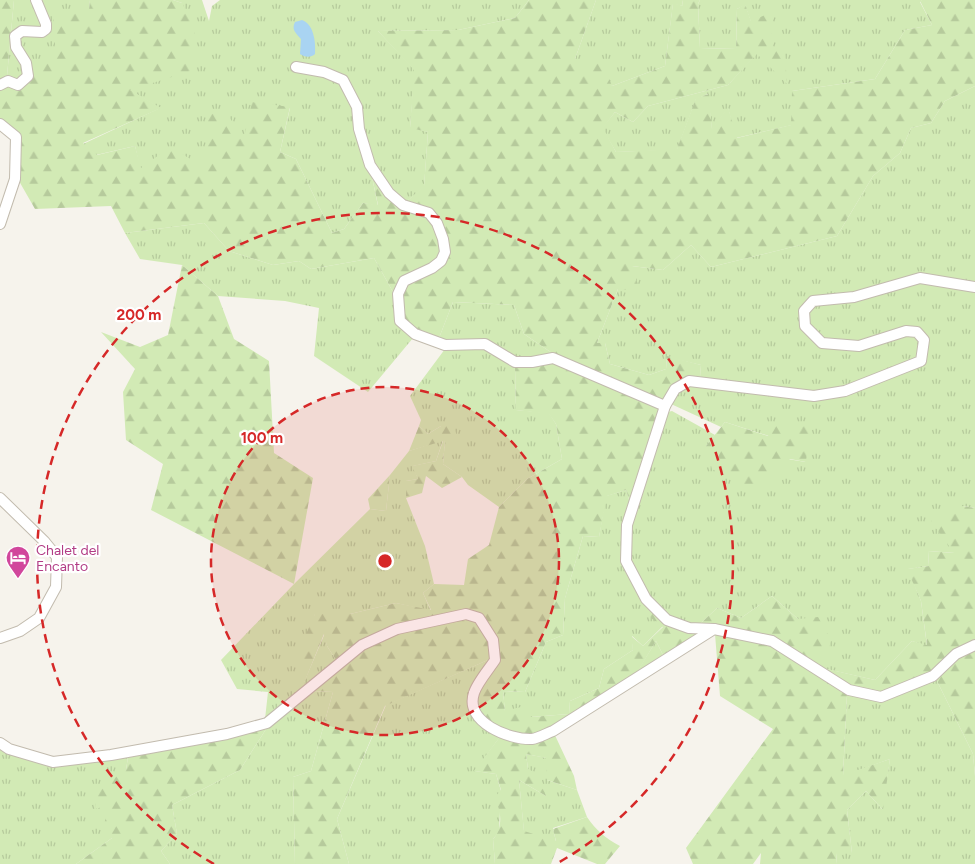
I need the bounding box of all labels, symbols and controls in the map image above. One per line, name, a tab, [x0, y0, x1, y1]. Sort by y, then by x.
text: 200 m	[117, 306, 161, 324]
text: 100 m	[241, 429, 283, 447]
place label: Chalet del Encanto	[36, 542, 99, 575]
hotel icon: Chalet del Encanto	[5, 545, 31, 579]
centre of rings	[376, 552, 394, 570]

